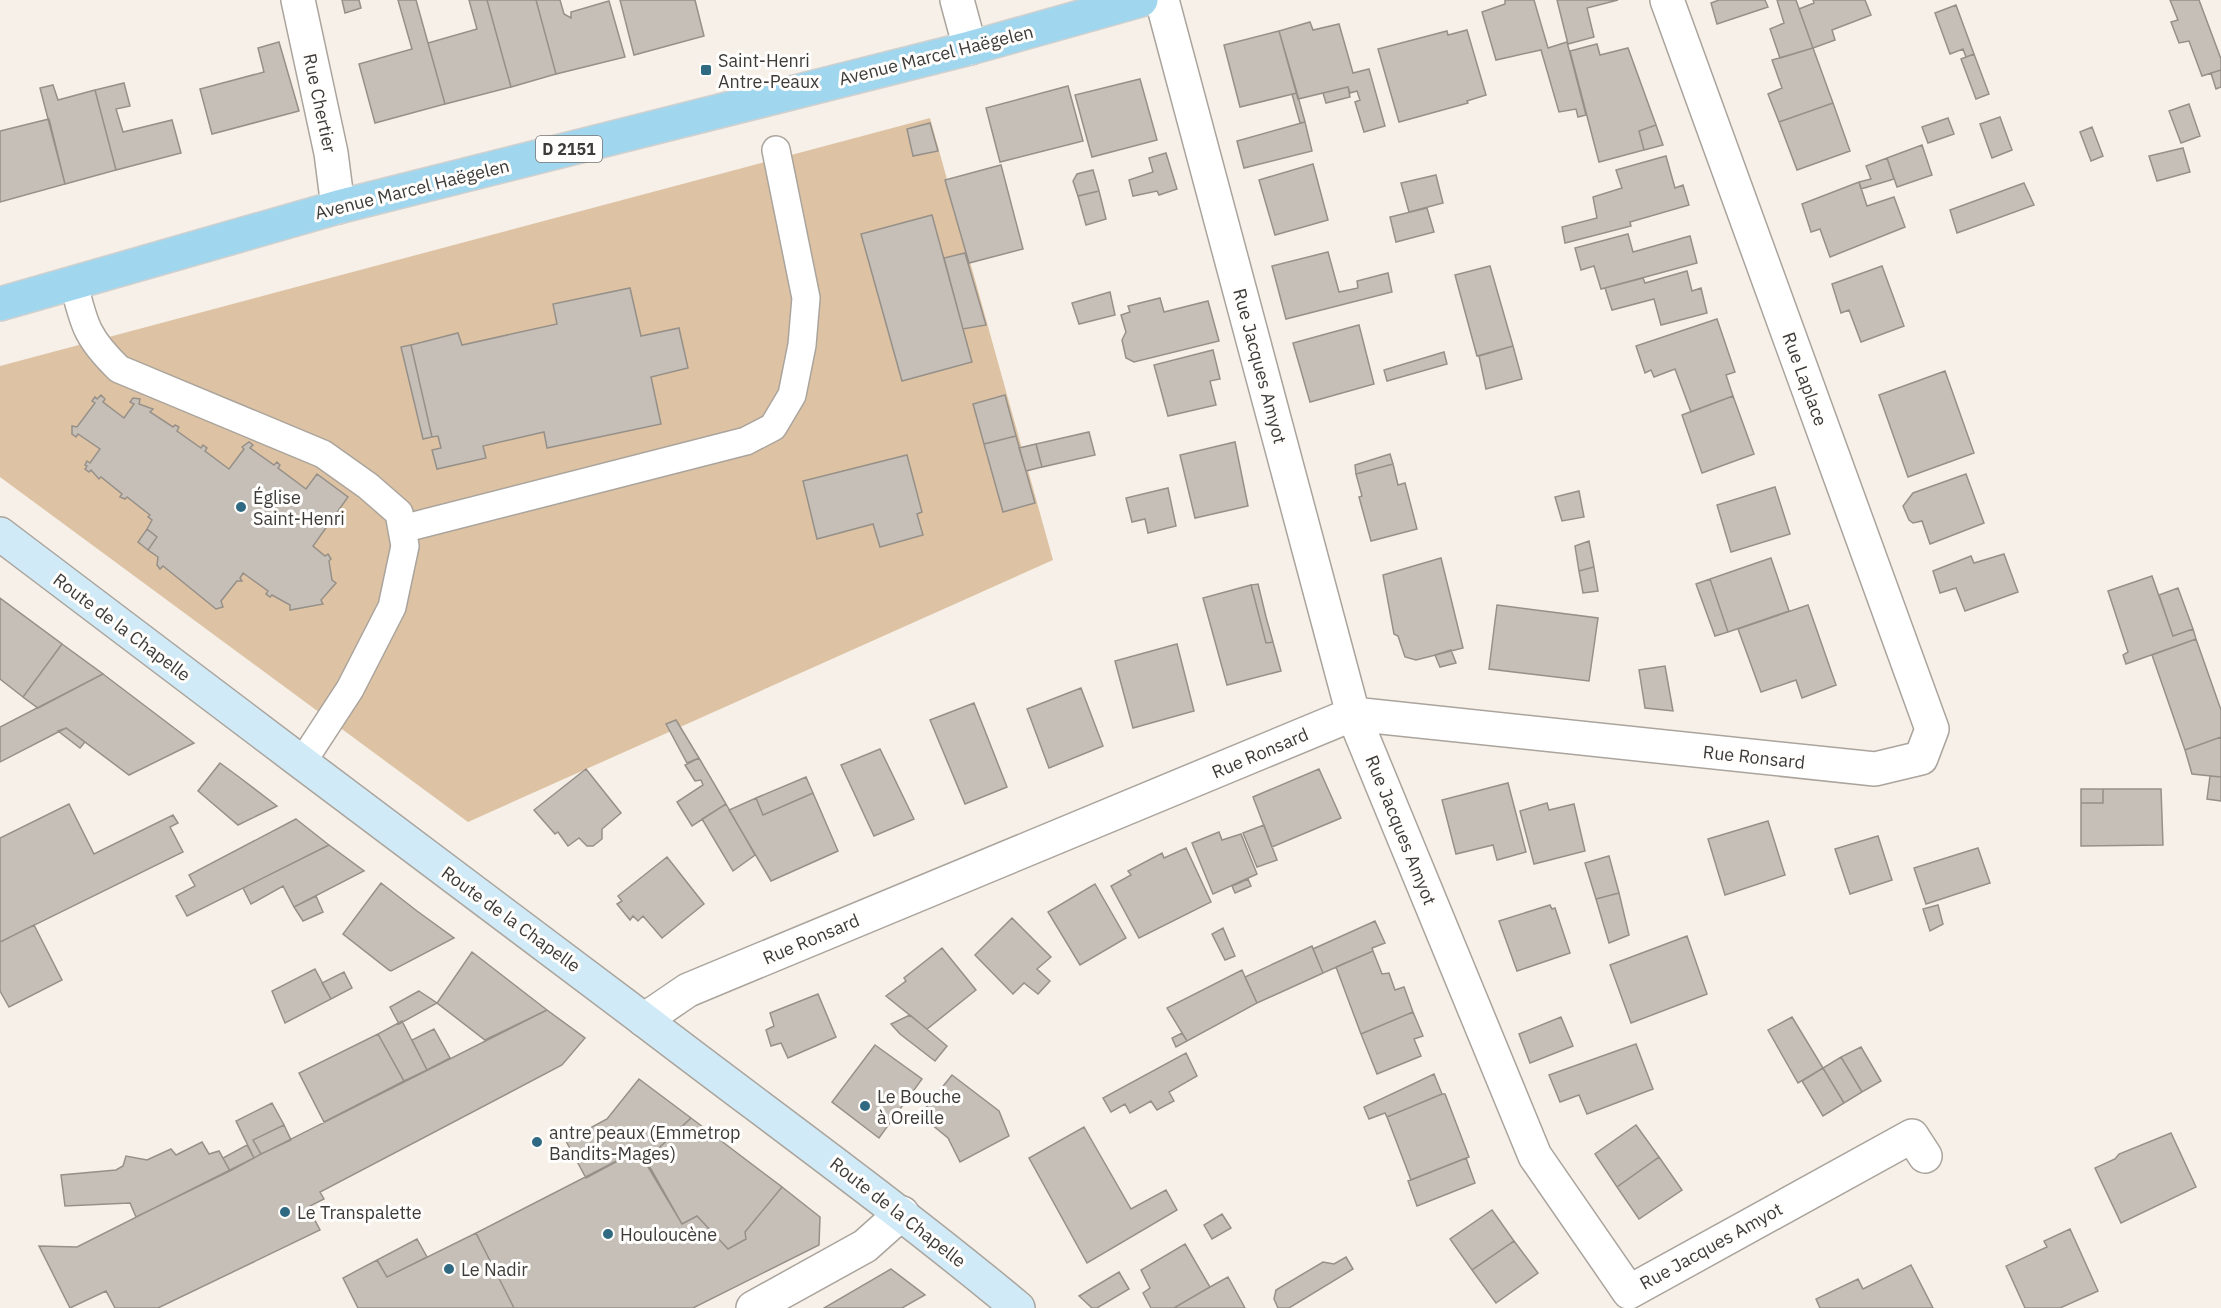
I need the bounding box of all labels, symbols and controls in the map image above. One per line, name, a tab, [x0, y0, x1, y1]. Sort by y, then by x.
street label: Avenue Marcel Haëgelen	[836, 20, 1036, 90]
place label: Saint-Henri Antre-Peaux	[718, 49, 819, 93]
street label: Rue Chertier	[298, 51, 342, 155]
marker: Saint-Henri Antre-Peaux	[699, 63, 713, 77]
road number: D 2151	[536, 136, 602, 162]
street label: Avenue Marcel Haëgelen	[312, 154, 512, 224]
street label: Rue Jacques Amyot	[1228, 286, 1292, 446]
street label: Rue Laplace	[1777, 329, 1833, 429]
place label: Église Saint-Henri	[253, 486, 345, 530]
marker: Église Saint-Henri	[234, 500, 248, 514]
street label: Route de la Chapelle	[49, 568, 195, 686]
street label: Rue Ronsard	[1208, 722, 1312, 784]
street label: Rue Ronsard	[1702, 740, 1806, 774]
street label: Rue Jacques Amyot	[1360, 752, 1442, 908]
street label: Route de la Chapelle	[437, 861, 585, 977]
street label: Rue Ronsard	[759, 908, 863, 970]
place label: Le Bouche à Oreille	[877, 1085, 961, 1129]
marker: Le Bouche à Oreille	[858, 1099, 872, 1113]
place label: antre peaux (Emmetrop Bandits-Mages)	[549, 1121, 741, 1165]
marker: antre peaux (Emmetrop Bandits-Mages)	[530, 1135, 544, 1149]
street label: Route de la Chapelle	[825, 1152, 971, 1272]
street label: Rue Jacques Amyot	[1636, 1197, 1786, 1295]
place label: Le Transpalette	[297, 1201, 422, 1224]
marker: Le Transpalette	[278, 1205, 292, 1219]
place label: Houloucène	[620, 1223, 717, 1246]
marker: Houloucène	[601, 1227, 615, 1241]
place label: Le Nadir	[461, 1258, 528, 1281]
marker: Le Nadir	[442, 1262, 456, 1276]

